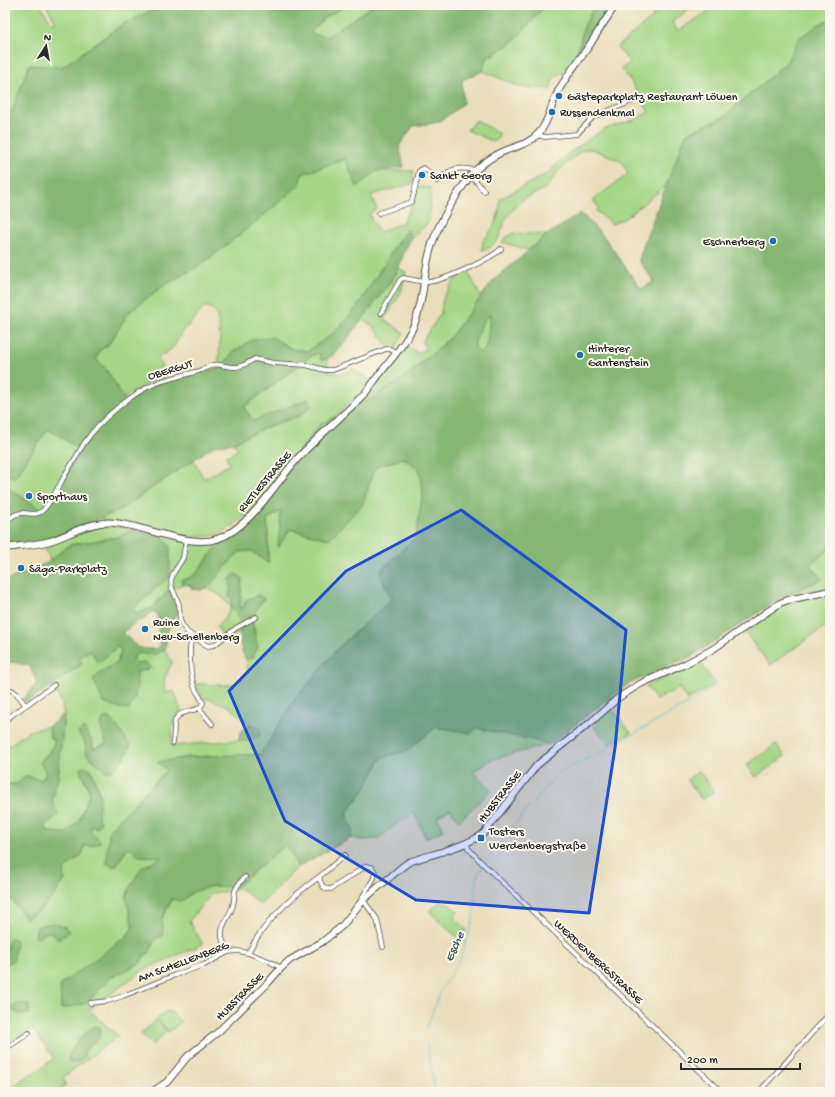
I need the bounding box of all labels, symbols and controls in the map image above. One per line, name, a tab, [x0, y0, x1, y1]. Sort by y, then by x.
north arrow	[26, 26, 66, 66]
text: N	[43, 32, 52, 45]
marker: Gästeparkplatz Restaurant Löwen	[554, 91, 564, 101]
place label: Gästeparkplatz Restaurant Löwen	[567, 91, 738, 105]
marker: Russendenkmal	[547, 107, 557, 117]
place label: Russendenkmal	[560, 107, 635, 121]
marker: Sankt Georg	[417, 170, 427, 180]
place label: Sankt Georg	[430, 170, 492, 184]
place label: Eschnerberg	[703, 236, 765, 250]
marker: Eschnerberg	[768, 236, 778, 246]
place label: Hinterer Gantenstein	[588, 343, 649, 371]
marker: Hinterer Gantenstein	[575, 350, 585, 360]
street label: OBERGUT	[146, 357, 196, 384]
street label: RIETLESTRASSE	[236, 449, 295, 516]
marker: Sporthaus	[24, 491, 34, 501]
place label: Sporthaus	[37, 491, 88, 505]
marker: Säga-Parkplatz	[16, 563, 26, 573]
place label: Säga-Parkplatz	[29, 563, 107, 577]
place label: Ruine Neu-Schellenberg	[153, 617, 240, 645]
marker: Ruine Neu-Schellenberg	[140, 624, 150, 634]
street label: HUBSTRASSE	[476, 768, 526, 826]
place label: Tosters Werdenbergstraße	[488, 826, 587, 854]
marker: Tosters Werdenbergstraße	[476, 833, 486, 843]
street label: WERDENBERGSTRASSE	[550, 918, 645, 1008]
water label: Esche	[442, 929, 469, 964]
street label: AM SCHELLENBERG	[136, 939, 232, 987]
street label: HUBSTRASSE	[214, 970, 268, 1024]
scale bar	[681, 1045, 800, 1071]
text: 200 m	[687, 1054, 718, 1068]

